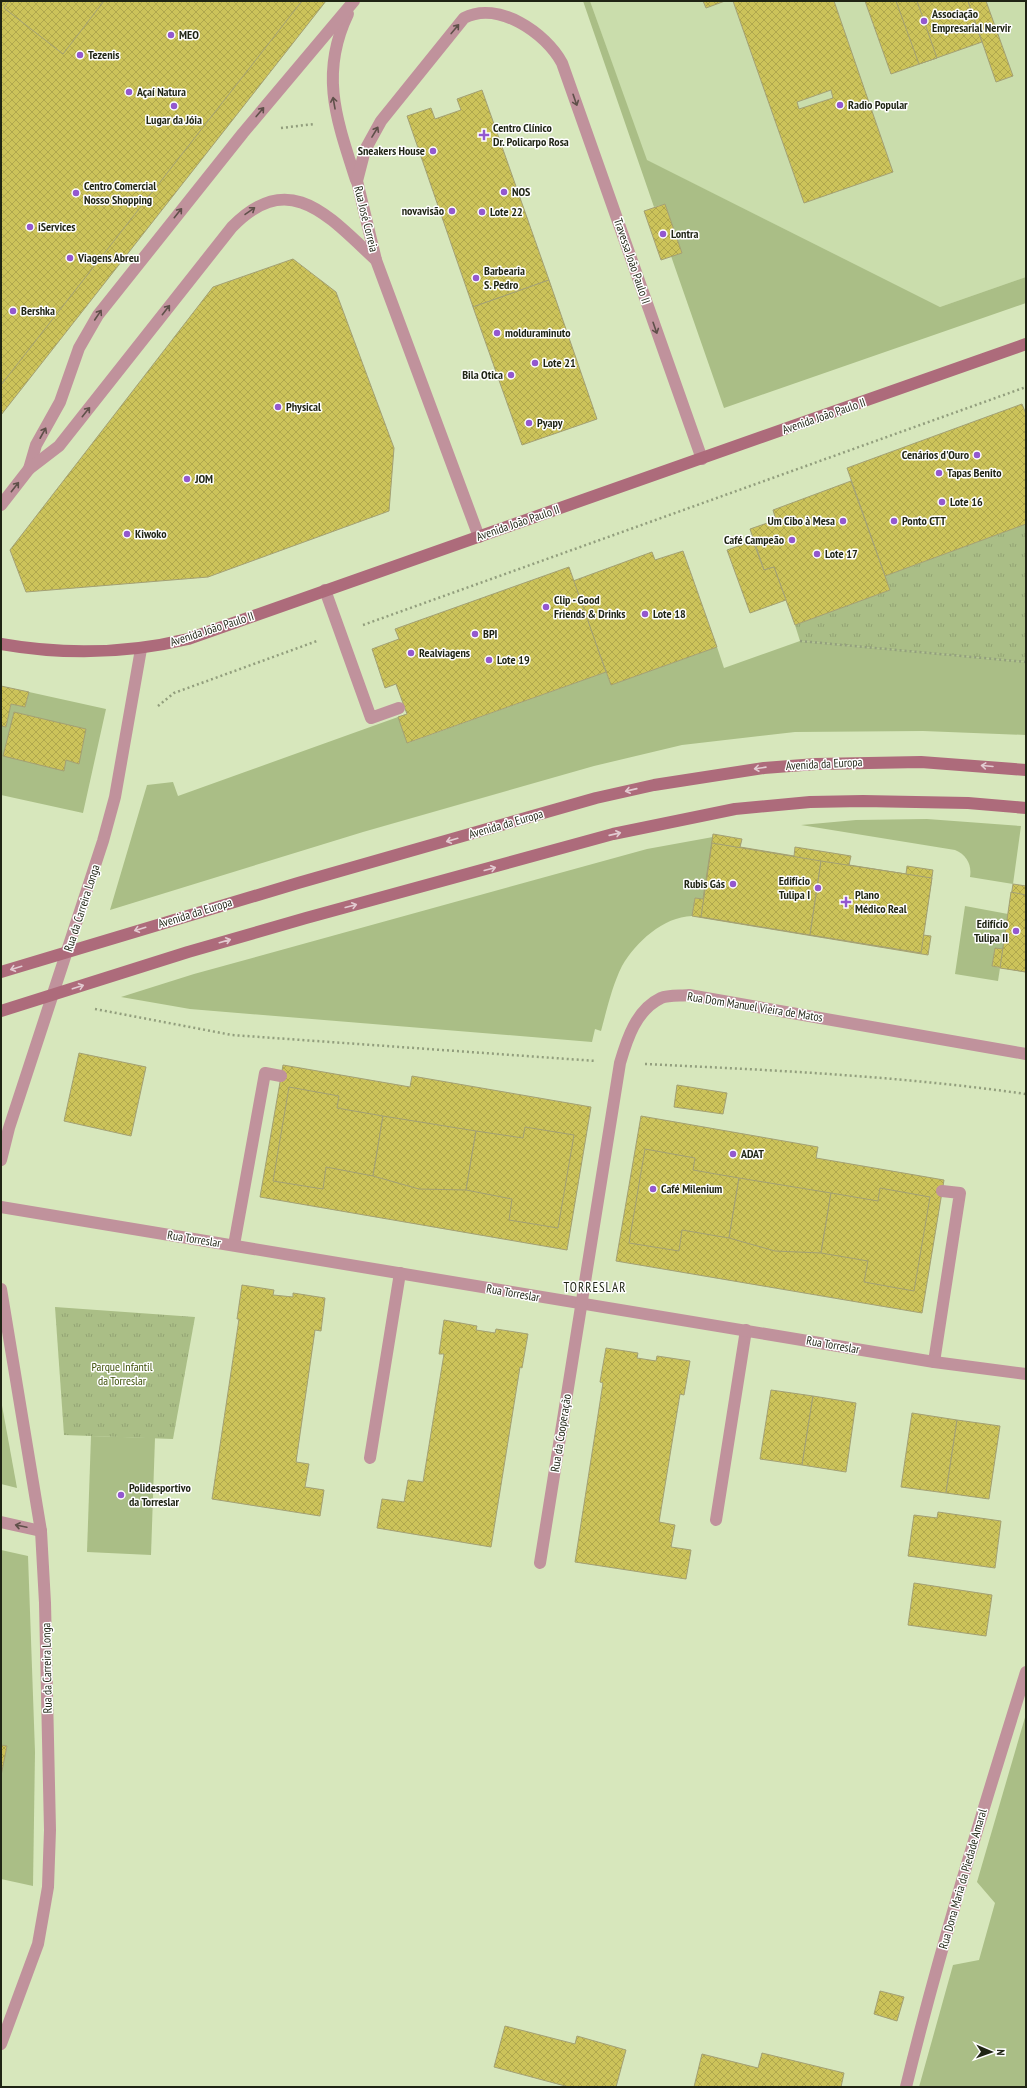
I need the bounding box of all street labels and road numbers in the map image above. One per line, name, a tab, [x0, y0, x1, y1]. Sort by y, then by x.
street label: Rua José Correia	[351, 184, 382, 253]
street label: Travessa João Paulo II	[611, 216, 654, 306]
street label: Avenida João Paulo II	[780, 394, 867, 437]
street label: Avenida João Paulo II	[474, 501, 561, 544]
street label: Avenida João Paulo II	[168, 608, 256, 649]
street label: Avenida da Europa	[785, 754, 863, 773]
street label: Avenida da Europa	[467, 806, 545, 841]
street label: Rua da Carreira Longa	[60, 862, 103, 953]
street label: Avenida da Europa	[156, 894, 234, 931]
street label: Rua Dom Manuel Vieira de Matos	[686, 988, 824, 1025]
street label: Rua Torreslar	[166, 1227, 223, 1250]
street label: Rua Torreslar	[485, 1280, 542, 1305]
street label: Rua Torreslar	[805, 1332, 862, 1357]
street label: Rua da Cooperação	[547, 1393, 574, 1473]
street label: Rua da Carreira Longa	[38, 1622, 55, 1713]
street label: Rua Dona Maria da Piedade Amaral	[935, 1807, 990, 1951]

